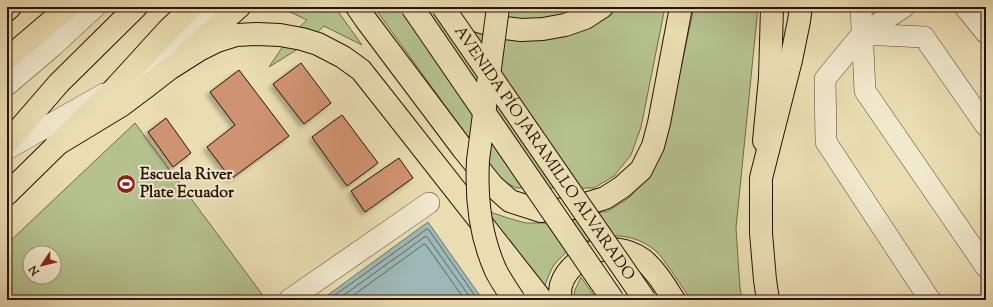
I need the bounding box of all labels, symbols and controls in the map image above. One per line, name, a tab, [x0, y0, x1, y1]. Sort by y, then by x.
street label: AVENIDA PÍO JARAMILLO ALVARADO	[448, 22, 640, 286]
place label: Escuela River Plate Ecuador	[140, 164, 235, 205]
sports icon: Escuela River Plate Ecuador	[115, 173, 137, 195]
north arrow	[22, 245, 62, 285]
text: N	[25, 262, 44, 279]

